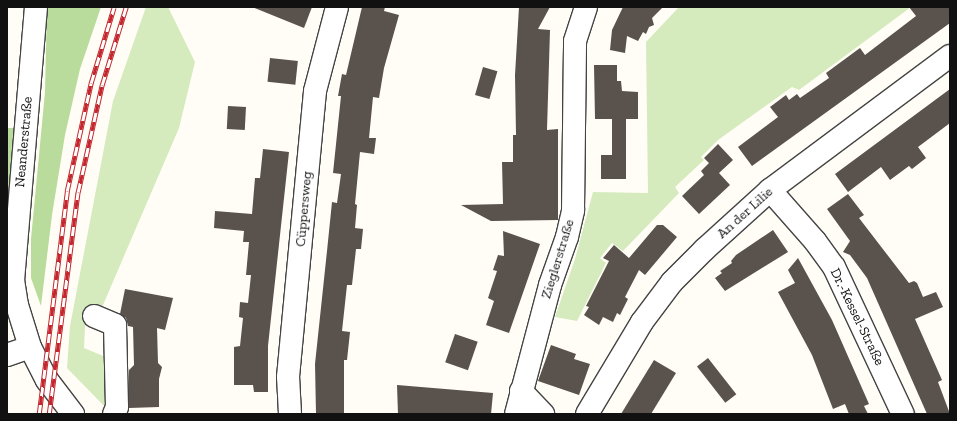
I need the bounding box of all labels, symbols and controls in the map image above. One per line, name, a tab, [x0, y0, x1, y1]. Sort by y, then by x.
street label: Neanderstraße	[12, 96, 36, 188]
street label: Cüppersweg	[292, 171, 316, 247]
street label: An der Lilie	[714, 184, 776, 242]
street label: Zieglerstraße	[538, 217, 578, 301]
street label: Dr.-Kessel-Straße	[826, 266, 888, 368]

